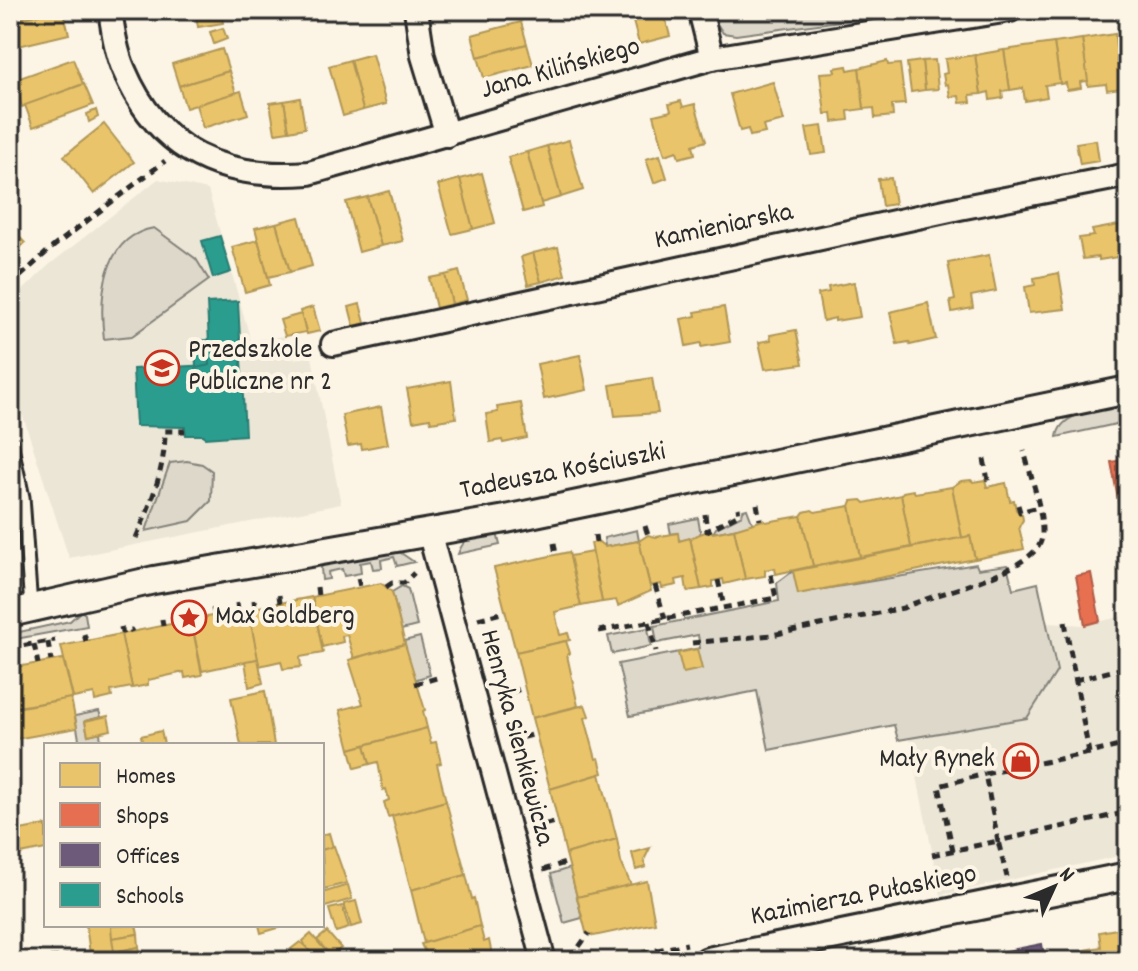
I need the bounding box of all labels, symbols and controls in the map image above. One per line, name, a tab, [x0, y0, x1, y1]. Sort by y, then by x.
street label: Jana Kilińskiego	[477, 28, 645, 112]
street label: Kamieniarska	[651, 194, 798, 262]
place label: Przedszkole Publiczne nr 2	[188, 332, 332, 404]
school or university icon: Przedszkole Publiczne nr 2	[143, 349, 181, 387]
street label: Tadeusza Kościuszki	[457, 433, 669, 513]
place label: Max Goldberg	[215, 598, 355, 638]
place icon: Max Goldberg	[170, 599, 208, 637]
street label: Henryka Sienkiewicza	[467, 626, 563, 851]
place label: Mały Rynek	[879, 741, 995, 781]
shop icon: Mały Rynek	[1002, 742, 1040, 780]
legend	[44, 743, 324, 927]
text: Homes	[116, 761, 176, 795]
text: Shops	[116, 801, 169, 835]
text: Offices	[116, 841, 180, 875]
north arrow	[1014, 847, 1094, 927]
street label: Kazimierza Pułaskiego	[748, 855, 980, 939]
text: N	[1051, 861, 1081, 890]
text: Schools	[116, 881, 184, 915]

